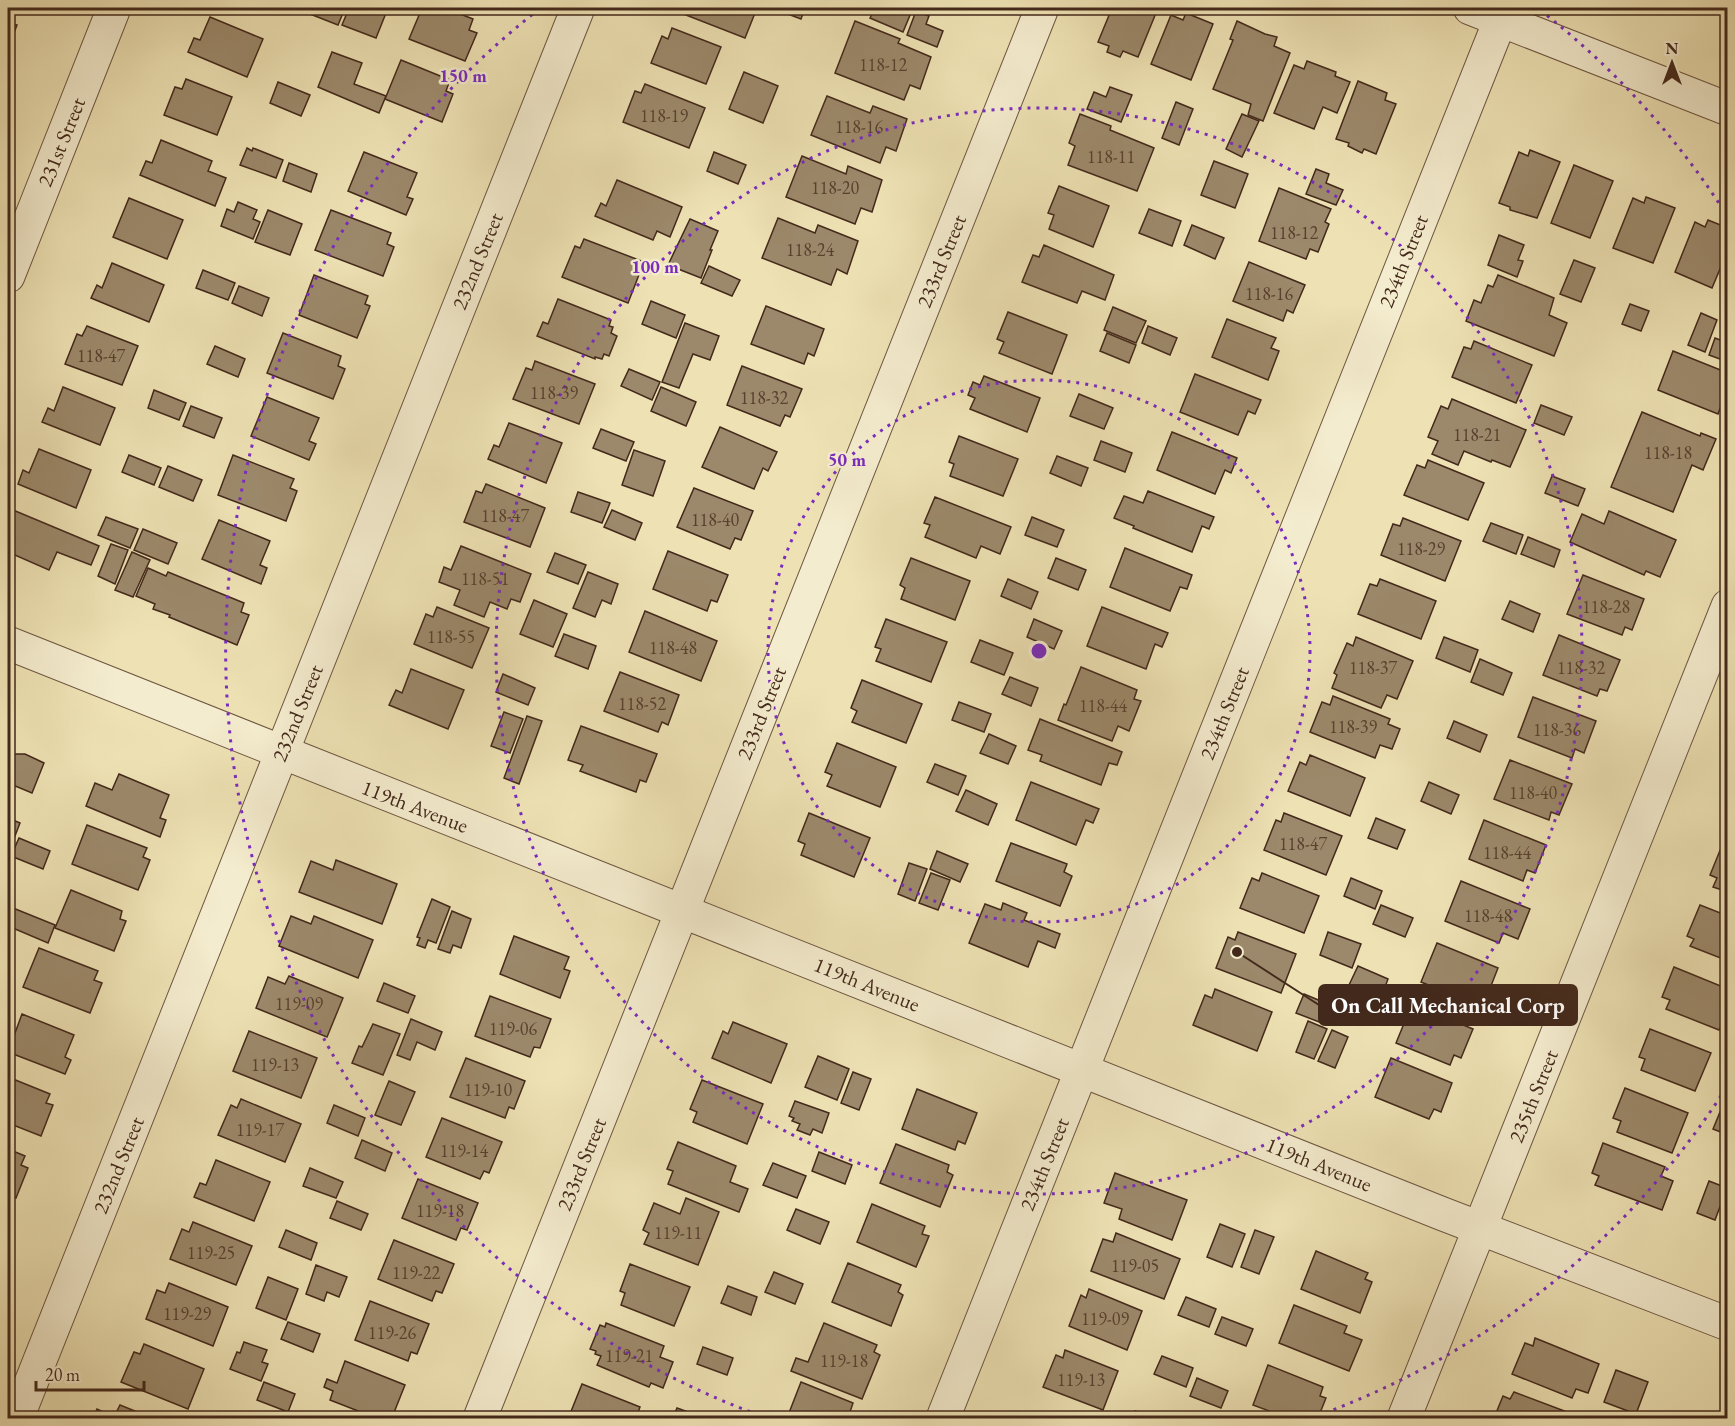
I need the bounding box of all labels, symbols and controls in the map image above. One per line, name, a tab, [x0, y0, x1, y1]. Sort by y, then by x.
north arrow	[1642, 33, 1702, 93]
text: N	[1666, 38, 1679, 59]
house number: 118-12	[859, 53, 907, 76]
text: 150 m	[439, 64, 487, 87]
street label: 231st Street	[31, 93, 91, 191]
house number: 118-19	[640, 104, 688, 127]
house number: 118-16	[835, 115, 883, 138]
house number: 118-11	[1087, 145, 1135, 168]
house number: 118-20	[811, 176, 859, 199]
street label: 232nd Street	[445, 208, 509, 313]
street label: 233rd Street	[910, 210, 972, 312]
street label: 234th Street	[1372, 210, 1434, 311]
house number: 118-12	[1270, 221, 1318, 244]
house number: 118-24	[786, 238, 834, 261]
text: 100 m	[631, 255, 679, 278]
house number: 118-16	[1245, 282, 1293, 305]
house number: 118-47	[77, 344, 125, 367]
house number: 118-39	[530, 381, 578, 404]
house number: 118-32	[740, 386, 788, 409]
house number: 118-21	[1453, 423, 1501, 446]
house number: 118-18	[1644, 441, 1692, 464]
text: 50 m	[828, 448, 866, 471]
house number: 118-47	[481, 504, 529, 527]
house number: 118-40	[691, 508, 739, 531]
house number: 118-29	[1397, 537, 1445, 560]
house number: 118-51	[461, 567, 509, 590]
house number: 118-28	[1582, 595, 1630, 618]
house number: 118-55	[427, 625, 475, 648]
house number: 118-48	[649, 636, 697, 659]
centre of rings	[1029, 641, 1049, 661]
house number: 118-37	[1349, 656, 1397, 679]
house number: 118-32	[1557, 656, 1605, 679]
street label: 232nd Street	[265, 660, 329, 765]
street label: 233rd Street	[730, 662, 792, 764]
street label: 234th Street	[1193, 662, 1255, 763]
house number: 118-52	[618, 692, 666, 715]
house number: 118-44	[1079, 694, 1127, 717]
house number: 118-39	[1329, 715, 1377, 738]
house number: 118-36	[1533, 718, 1581, 741]
street label: 119th Avenue	[358, 773, 472, 839]
house number: 118-40	[1509, 781, 1557, 804]
house number: 118-47	[1279, 832, 1327, 855]
house number: 118-44	[1483, 841, 1531, 864]
house number: 118-48	[1464, 904, 1512, 927]
street label: 119th Avenue	[810, 950, 924, 1018]
callout: On Call Mechanical Corp	[1319, 985, 1577, 1025]
text: On Call Mechanical Corp	[1331, 991, 1565, 1020]
house number: 119-09	[275, 992, 323, 1015]
house number: 119-06	[489, 1017, 537, 1040]
street label: 235th Street	[1502, 1045, 1564, 1146]
house number: 119-13	[251, 1053, 299, 1076]
house number: 119-10	[464, 1078, 512, 1101]
street label: 232nd Street	[86, 1112, 150, 1217]
street label: 233rd Street	[550, 1113, 612, 1215]
street label: 234th Street	[1013, 1113, 1075, 1214]
house number: 119-17	[236, 1118, 284, 1141]
street label: 119th Avenue	[1262, 1130, 1376, 1198]
house number: 119-14	[440, 1139, 488, 1162]
house number: 119-18	[416, 1199, 464, 1222]
house number: 119-11	[654, 1221, 702, 1244]
house number: 119-25	[187, 1241, 235, 1264]
house number: 119-05	[1111, 1254, 1159, 1277]
house number: 119-22	[392, 1261, 440, 1284]
house number: 119-29	[163, 1302, 211, 1325]
house number: 119-09	[1081, 1307, 1129, 1330]
house number: 119-26	[368, 1321, 416, 1344]
house number: 119-21	[605, 1344, 653, 1367]
house number: 119-18	[820, 1349, 868, 1372]
scale bar	[36, 1354, 144, 1392]
text: 20 m	[45, 1363, 80, 1386]
house number: 119-13	[1057, 1368, 1105, 1391]

